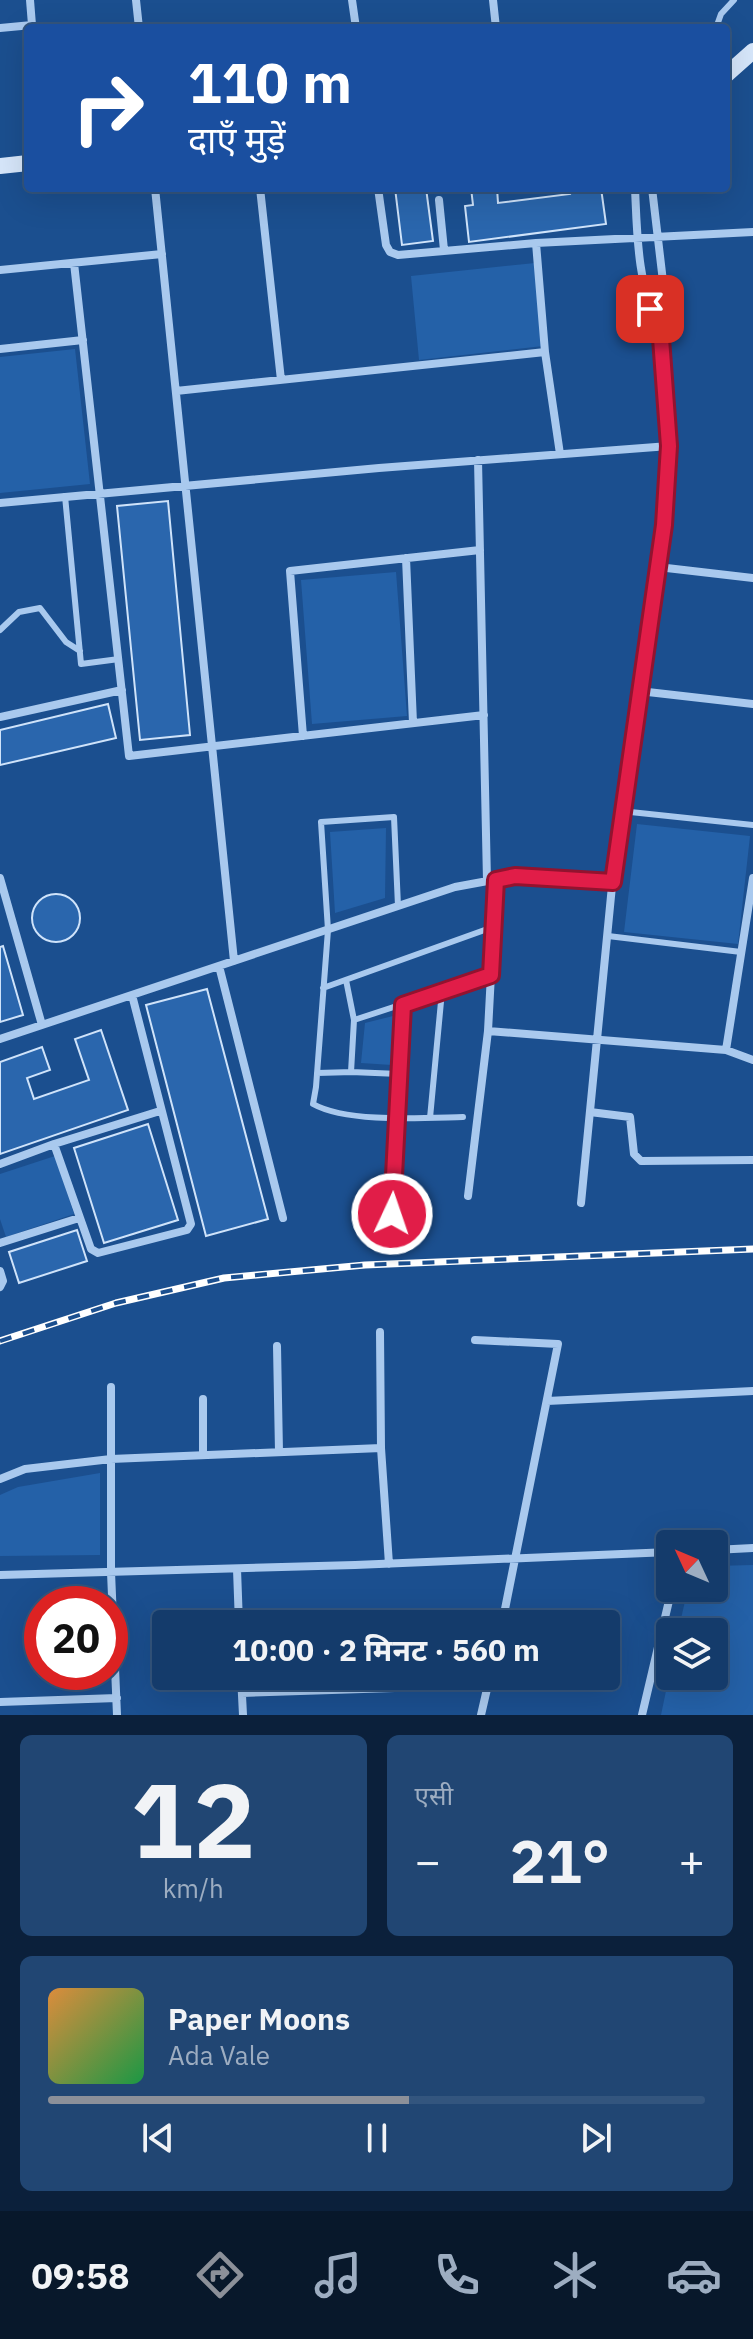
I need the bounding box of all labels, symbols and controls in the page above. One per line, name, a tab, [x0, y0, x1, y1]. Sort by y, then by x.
text: 110 m	[188, 46, 352, 118]
icon: right	[56, 56, 160, 160]
text: दाएँ मुड़ें	[188, 116, 286, 163]
pin	[616, 275, 684, 343]
icon: arrive	[628, 287, 672, 331]
position arrow	[350, 1172, 434, 1256]
north arrow	[656, 1530, 728, 1602]
map controls	[656, 1530, 728, 1690]
speed limit sign: 20	[24, 1586, 128, 1690]
button: layers	[656, 1618, 728, 1690]
text: 10:00 · 2 मिनट · 560 m	[232, 1630, 540, 1669]
text: 12	[131, 1751, 256, 1887]
text: एसी	[415, 1778, 453, 1812]
text: 21°	[510, 1821, 610, 1900]
text: −	[415, 1832, 441, 1889]
text: +	[679, 1832, 705, 1889]
text: km/h	[163, 1871, 224, 1905]
text: Paper Moons	[168, 1999, 350, 2038]
text: Ada Vale	[168, 2038, 270, 2072]
icon: previous	[136, 2116, 180, 2160]
icon: pause	[355, 2116, 399, 2160]
icon: next	[574, 2116, 618, 2160]
icon: directions	[192, 2247, 248, 2303]
icon: music	[310, 2247, 366, 2303]
icon: phone	[429, 2247, 485, 2303]
icon: climate	[547, 2247, 603, 2303]
icon: car	[666, 2247, 722, 2303]
text: 09:58	[31, 2252, 130, 2299]

